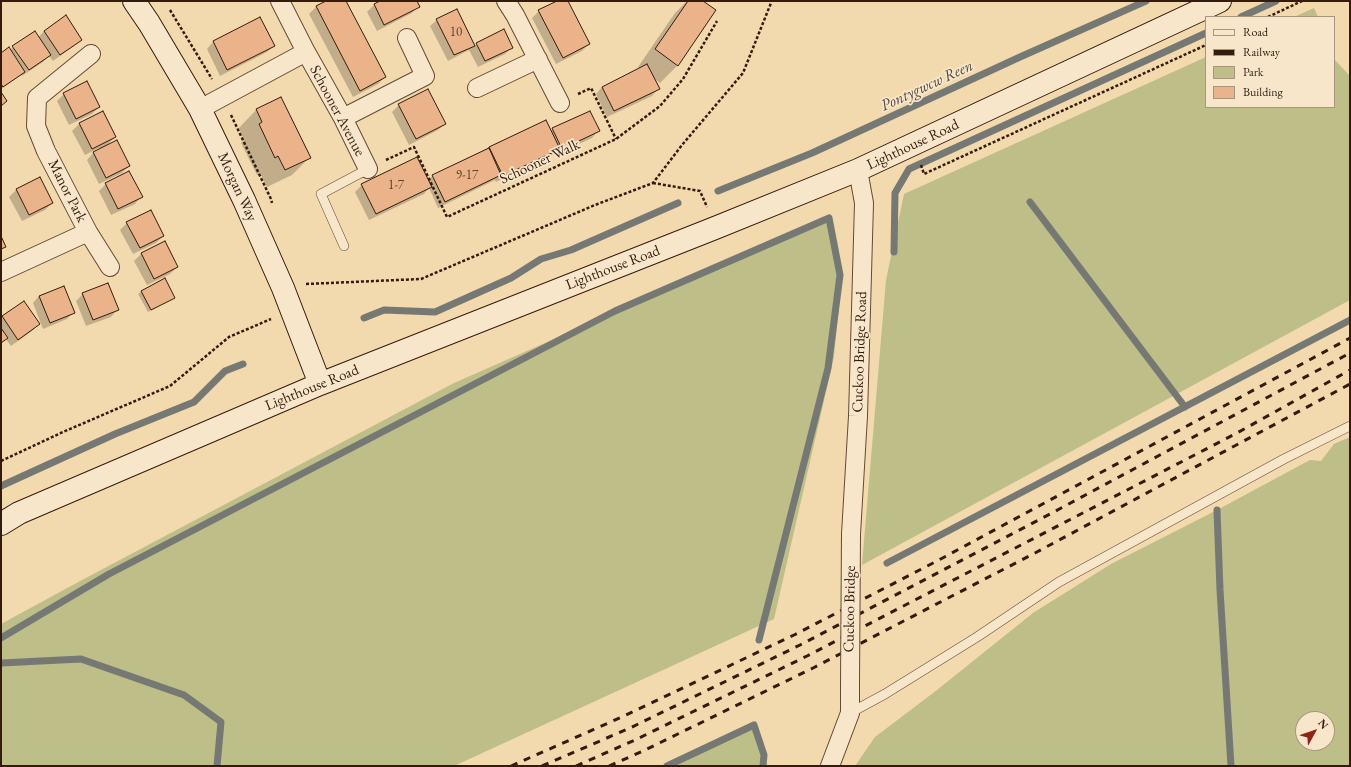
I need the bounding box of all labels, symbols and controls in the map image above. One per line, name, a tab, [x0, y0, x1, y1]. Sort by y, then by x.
legend	[1205, 16, 1335, 108]
house number: 10	[450, 24, 462, 40]
text: Road	[1243, 24, 1268, 40]
text: Railway	[1243, 44, 1280, 60]
water label: Pontygwcw Reen	[878, 56, 976, 116]
street label: Schooner Avenue	[305, 62, 369, 160]
text: Park	[1243, 64, 1263, 80]
text: Building	[1243, 84, 1283, 100]
street label: Lighthouse Road	[864, 116, 962, 174]
street label: Schooner Walk	[497, 136, 583, 188]
street label: Morgan Way	[213, 150, 261, 224]
street label: Manor Park	[44, 157, 90, 225]
house number: 9-17	[456, 167, 478, 183]
house number: 1-7	[388, 177, 404, 193]
street label: Lighthouse Road	[563, 242, 663, 294]
street label: Cuckoo Bridge Road	[849, 291, 871, 413]
street label: Lighthouse Road	[262, 361, 362, 415]
street label: Cuckoo Bridge	[840, 565, 860, 653]
north arrow	[1295, 711, 1335, 751]
text: N	[1315, 716, 1332, 732]

